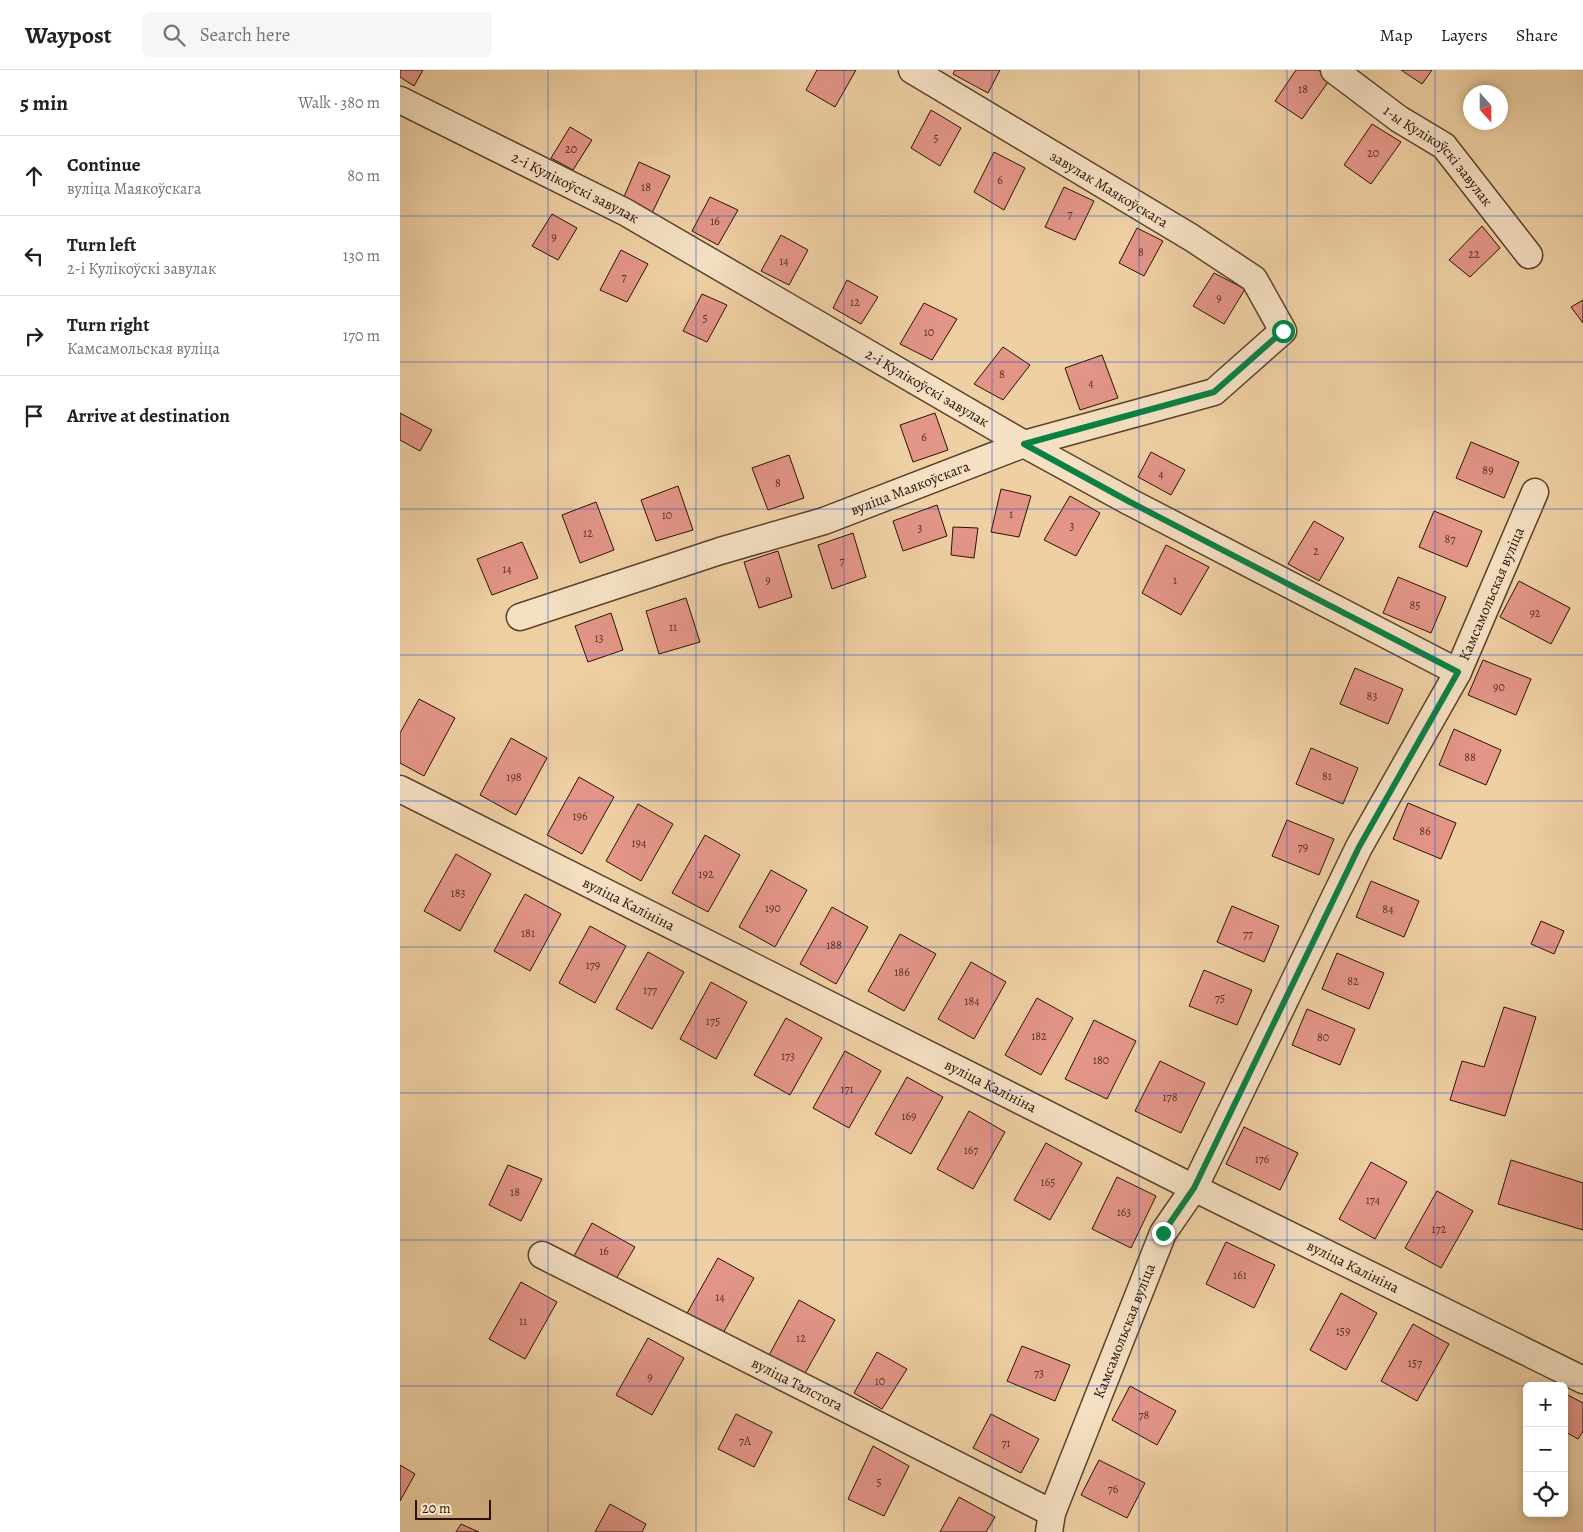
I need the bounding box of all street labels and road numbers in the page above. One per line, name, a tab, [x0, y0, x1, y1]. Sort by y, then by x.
street label: 1-ы Кулікоўскі завулак	[1379, 101, 1498, 211]
street label: завулак Маякоўскага	[1046, 146, 1172, 232]
street label: 2-і Кулікоўскі завулак	[508, 147, 643, 228]
street label: 2-і Кулікоўскі завулак	[862, 344, 993, 432]
street label: вуліца Маякоўскага	[848, 456, 973, 520]
street label: Камсамольская вуліца	[1454, 524, 1529, 664]
street label: вуліца Калініна	[579, 872, 678, 935]
street label: вуліца Калініна	[941, 1054, 1040, 1117]
street label: вуліца Калініна	[1304, 1235, 1403, 1298]
street label: Камсамольская вуліца	[1088, 1261, 1160, 1401]
street label: вуліца Талстога	[748, 1353, 846, 1416]

